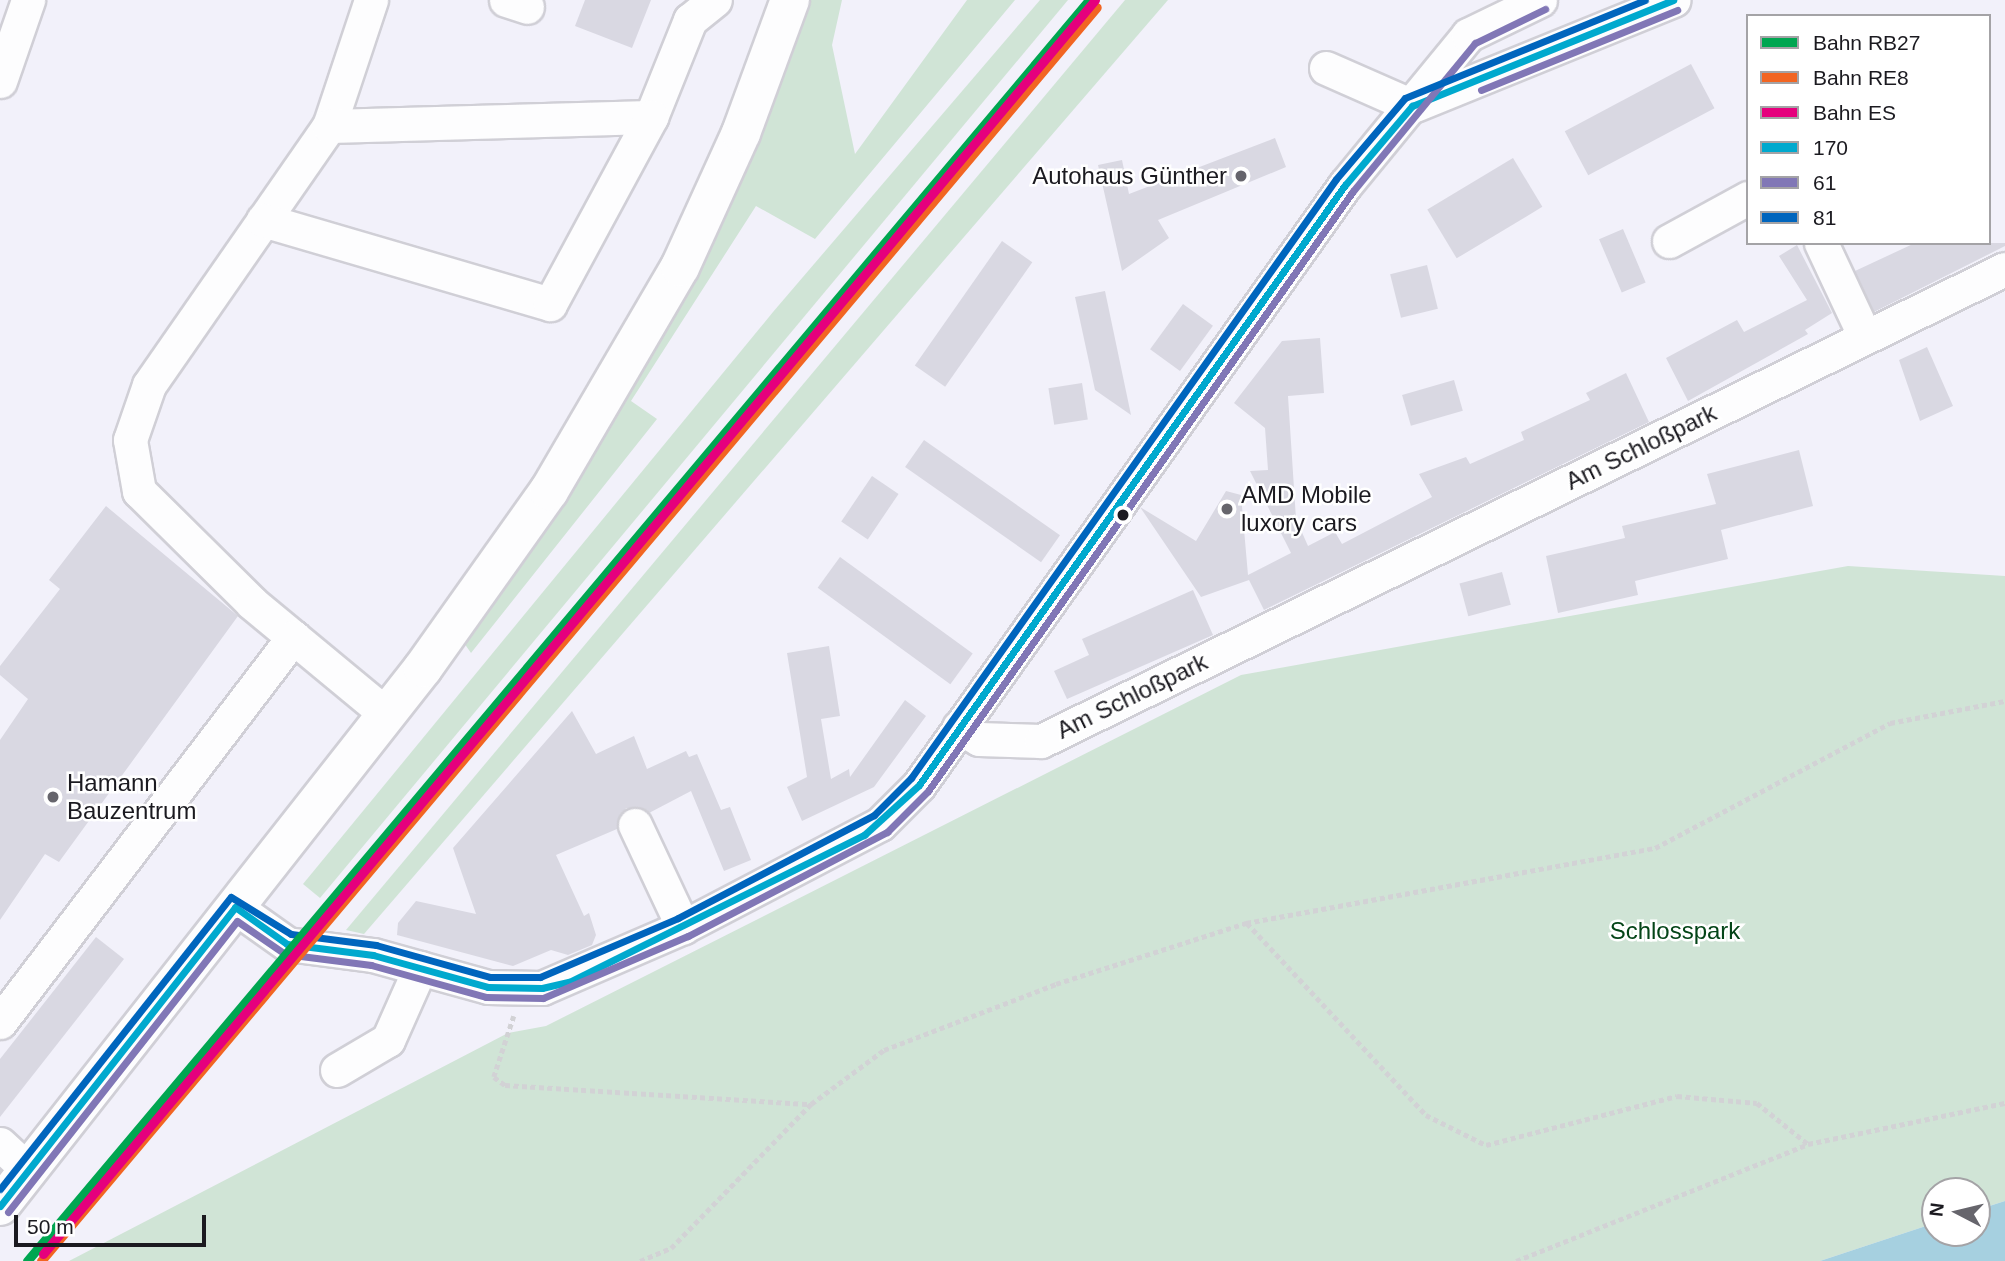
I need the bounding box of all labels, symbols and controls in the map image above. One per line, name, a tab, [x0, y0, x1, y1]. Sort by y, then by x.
legend	[1746, 14, 1991, 245]
text: Bahn RB27	[1813, 31, 1920, 54]
text: Bahn RE8	[1813, 66, 1909, 89]
text: Bahn ES	[1813, 101, 1896, 124]
text: 170	[1813, 136, 1848, 159]
place label: Autohaus Günther	[1032, 162, 1227, 190]
marker: Autohaus Günther	[1233, 168, 1249, 184]
text: 61	[1813, 171, 1836, 194]
text: 81	[1813, 206, 1836, 229]
street label: Am Schloßpark	[1561, 398, 1721, 496]
place label: AMD Mobile luxory cars	[1241, 481, 1372, 537]
marker: AMD Mobile luxory cars	[1219, 501, 1235, 517]
unlabelled marker	[1116, 508, 1130, 522]
street label: Am Schloßpark	[1052, 647, 1212, 745]
place label: Hamann Bauzentrum	[67, 769, 196, 825]
marker: Hamann Bauzentrum	[45, 789, 61, 805]
park label: Schlosspark	[1610, 917, 1740, 945]
north arrow	[1921, 1177, 1991, 1247]
scale bar	[18, 1202, 210, 1246]
text: N	[1925, 1202, 1948, 1218]
text: 50 m	[27, 1215, 74, 1238]

